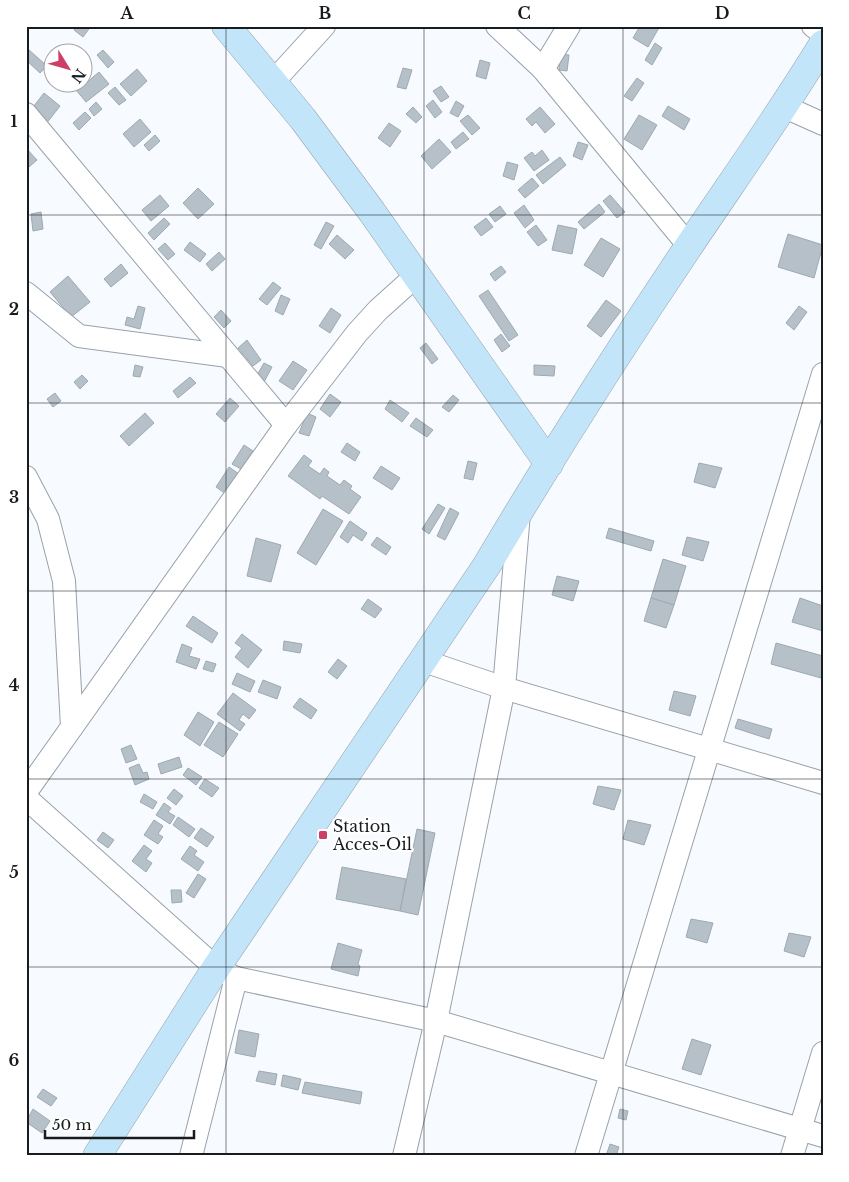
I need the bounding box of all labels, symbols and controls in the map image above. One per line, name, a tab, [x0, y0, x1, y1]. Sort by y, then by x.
text: A	[120, 3, 135, 23]
text: B	[319, 3, 332, 23]
text: C	[517, 3, 531, 23]
text: D	[715, 3, 729, 23]
north arrow	[42, 42, 92, 92]
text: N	[67, 65, 90, 86]
text: 1	[11, 111, 18, 131]
text: 2	[9, 299, 19, 319]
text: 3	[9, 487, 19, 507]
text: 4	[9, 675, 19, 695]
place label: Station Acces-Oil	[332, 816, 412, 854]
marker: Station Acces-Oil	[317, 829, 329, 841]
text: 5	[9, 862, 19, 882]
text: 6	[9, 1050, 20, 1070]
scale bar	[45, 1107, 194, 1139]
text: 50 m	[52, 1115, 92, 1134]

